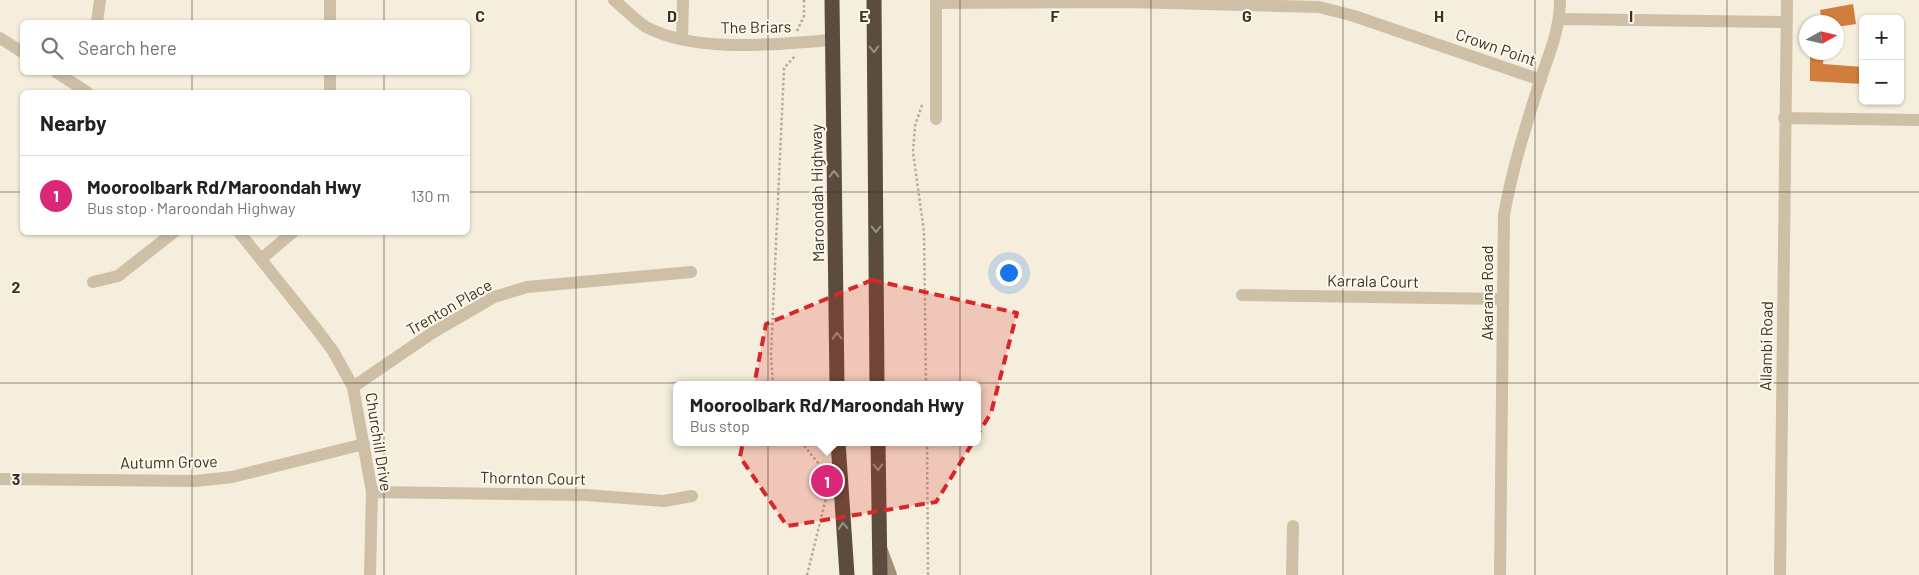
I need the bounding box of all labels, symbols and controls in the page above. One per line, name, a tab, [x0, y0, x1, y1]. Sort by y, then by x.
text: C	[475, 6, 485, 25]
text: D	[667, 6, 677, 25]
text: E	[859, 6, 869, 25]
text: F	[1051, 6, 1060, 25]
text: G	[1242, 6, 1252, 25]
text: H	[1434, 6, 1444, 25]
text: I	[1629, 6, 1633, 25]
north arrow	[1799, 15, 1844, 60]
map controls	[1859, 15, 1904, 105]
button: +	[1859, 15, 1904, 60]
street label: The Briars	[720, 16, 792, 37]
search box	[20, 20, 470, 75]
street label: Crown Point	[1454, 24, 1539, 69]
icon: search	[38, 34, 66, 62]
text: Search here	[78, 36, 177, 59]
one-way arrow	[869, 45, 879, 53]
button: −	[1859, 60, 1904, 105]
text: Nearby	[40, 110, 106, 135]
street label: Maroondah Highway	[806, 123, 827, 262]
one-way arrow	[829, 169, 839, 177]
text: Mooroolbark Rd/Maroondah Hwy	[87, 175, 361, 198]
text: 1	[53, 186, 59, 205]
text: 130 m	[411, 186, 450, 205]
text: Bus stop · Maroondah Highway	[87, 198, 295, 217]
one-way arrow	[871, 225, 881, 233]
street label: Akarana Road	[1477, 245, 1496, 341]
your location	[996, 260, 1022, 286]
street label: Karrala Court	[1327, 270, 1419, 291]
street label: Trenton Place	[403, 274, 495, 339]
text: 2	[12, 277, 21, 296]
street label: Allambi Road	[1755, 301, 1776, 391]
one-way arrow	[831, 332, 842, 340]
popup	[673, 381, 981, 446]
street label: Churchill Drive	[362, 391, 397, 493]
text: Mooroolbark Rd/Maroondah Hwy	[690, 393, 964, 416]
text: Bus stop	[690, 416, 750, 435]
street label: Autumn Grove	[120, 451, 218, 472]
pin: 1	[811, 462, 843, 500]
one-way arrow	[873, 464, 883, 471]
street label: Thornton Court	[480, 467, 586, 488]
text: 3	[12, 469, 20, 488]
one-way arrow	[838, 522, 849, 530]

